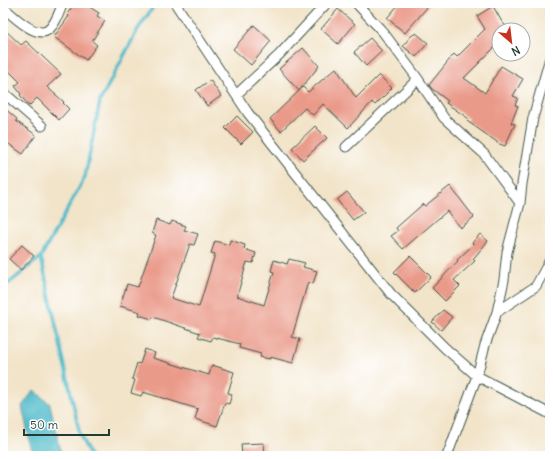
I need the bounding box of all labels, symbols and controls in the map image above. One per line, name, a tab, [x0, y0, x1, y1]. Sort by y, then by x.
north arrow	[491, 22, 531, 62]
text: N	[509, 43, 522, 59]
scale bar	[24, 411, 109, 437]
text: 50 m	[30, 417, 59, 432]

